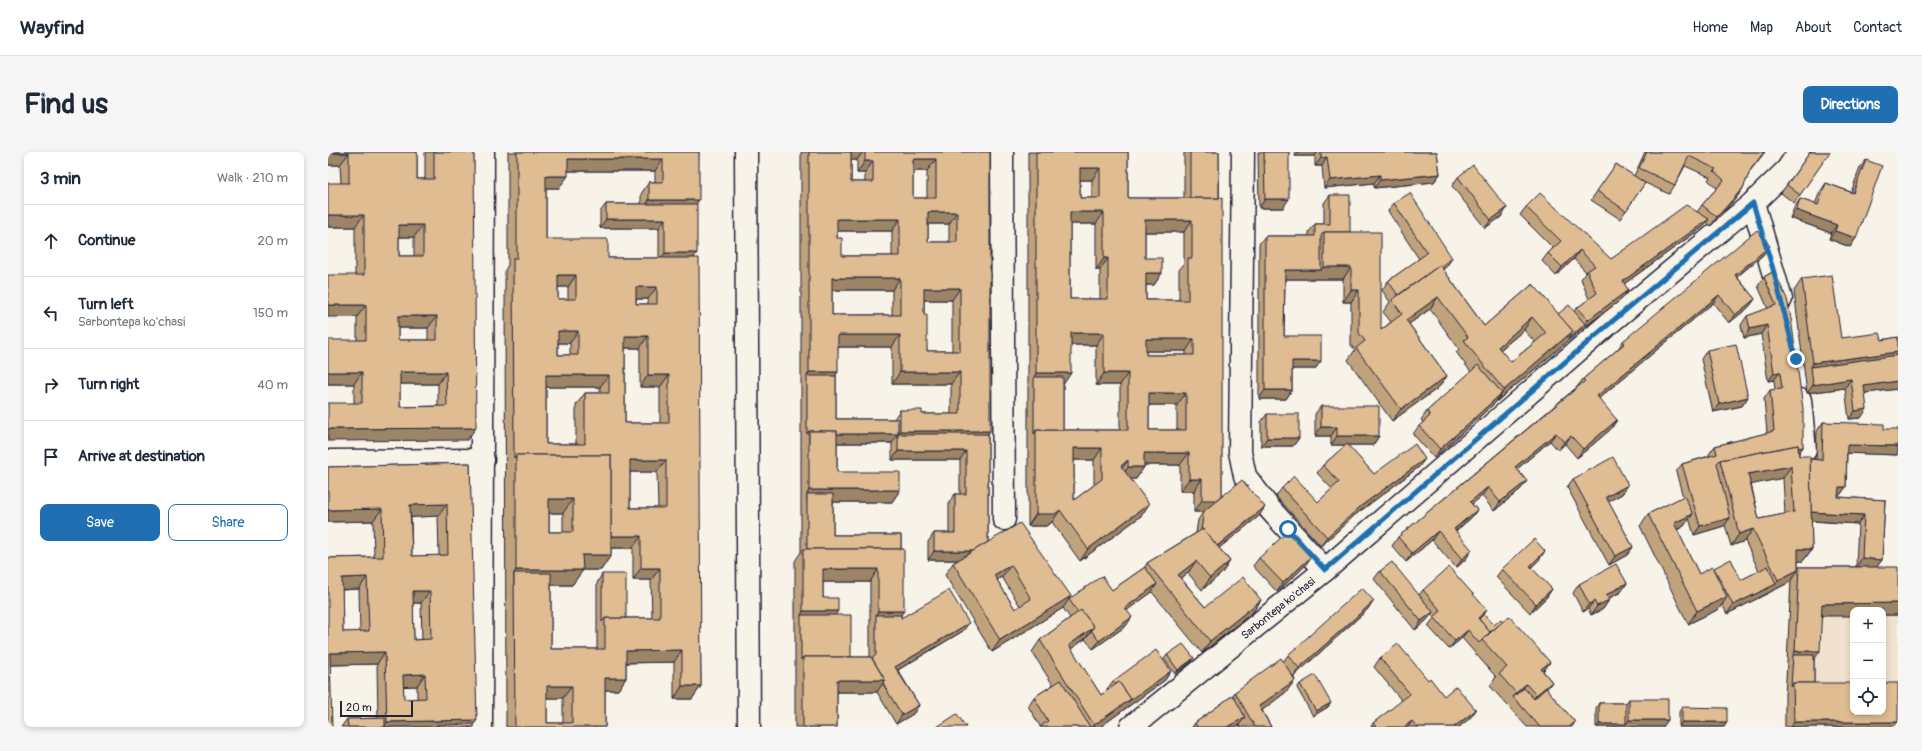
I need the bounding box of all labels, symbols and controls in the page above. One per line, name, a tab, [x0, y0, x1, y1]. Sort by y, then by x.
text: Wayfind	[20, 16, 84, 40]
text: Home	[1693, 19, 1728, 36]
text: Map	[1750, 19, 1773, 36]
text: About	[1795, 19, 1831, 36]
text: Contact	[1853, 19, 1902, 36]
button: Directions	[1803, 86, 1898, 123]
text: Find us	[24, 87, 108, 122]
text: 3 min	[40, 168, 81, 189]
text: Walk · 210 m	[217, 170, 288, 186]
icon: ahead	[40, 230, 62, 252]
text: Continue	[78, 231, 136, 250]
text: 20 m	[257, 233, 288, 249]
text: Turn left	[78, 295, 134, 314]
icon: left	[40, 302, 62, 324]
text: 150 m	[253, 305, 288, 321]
text: Sarbontepa ko'chasi	[78, 314, 185, 330]
route end	[1787, 350, 1805, 368]
icon: right	[40, 374, 62, 396]
text: Turn right	[78, 375, 139, 394]
text: 40 m	[257, 377, 288, 393]
icon: arrive	[40, 446, 62, 468]
text: Arrive at destination	[78, 447, 205, 466]
button: Save	[40, 504, 160, 541]
button: Share	[168, 504, 288, 541]
route start	[1279, 520, 1297, 538]
street label: Sarbontepa ko'chasi	[1239, 575, 1318, 642]
map controls	[1850, 607, 1886, 715]
button: +	[1850, 607, 1886, 643]
button: −	[1850, 643, 1886, 679]
button: locate	[1850, 679, 1886, 715]
scale bar	[340, 699, 413, 718]
text: 20 m	[346, 701, 372, 714]

